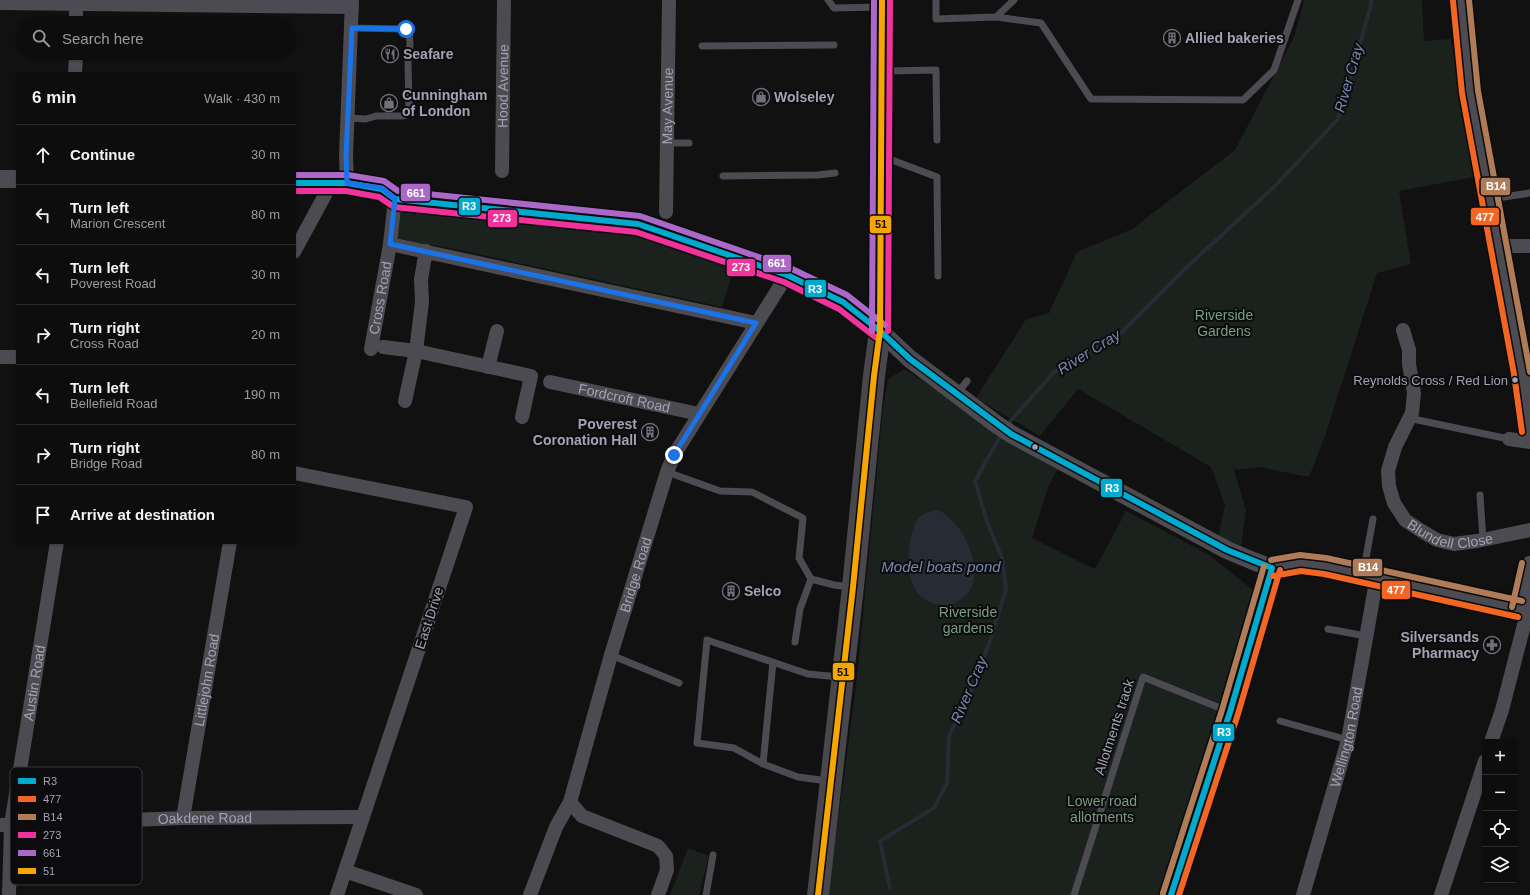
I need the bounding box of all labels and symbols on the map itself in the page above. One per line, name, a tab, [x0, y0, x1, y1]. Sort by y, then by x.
route start	[397, 20, 415, 38]
building icon: Allied bakeries	[1162, 28, 1182, 48]
place label: Allied bakeries	[1185, 30, 1284, 46]
water label: River Cray	[1331, 40, 1367, 114]
restaurant icon: Seafare	[380, 44, 400, 64]
street label: Hood Avenue	[495, 44, 511, 128]
place label: Seafare	[403, 46, 454, 62]
street label: May Avenue	[659, 67, 676, 145]
place label: Cunningham of London	[402, 87, 488, 119]
shop icon: Wolseley	[751, 87, 771, 107]
place label: Wolseley	[774, 89, 835, 105]
shop icon: Cunningham of London	[379, 93, 399, 113]
line badge: B14	[1480, 177, 1511, 196]
text: B14	[1486, 180, 1507, 192]
line badge: 661	[400, 183, 431, 202]
text: 661	[407, 187, 425, 199]
line badge: R3	[458, 197, 481, 216]
text: R3	[462, 200, 476, 212]
line badge: 477	[1470, 207, 1500, 226]
line badge: 273	[487, 209, 518, 228]
text: 477	[1476, 211, 1494, 223]
text: 273	[493, 212, 511, 224]
line badge: 51	[869, 215, 892, 234]
text: 51	[875, 218, 887, 230]
line badge: 661	[762, 254, 792, 273]
text: 661	[768, 257, 786, 269]
line badge: 273	[726, 258, 756, 277]
street label: Cross Road	[366, 260, 395, 336]
text: 273	[732, 261, 750, 273]
line badge: R3	[804, 279, 827, 298]
text: R3	[808, 283, 822, 295]
park label: Riverside Gardens	[1195, 307, 1253, 339]
water label: River Cray	[1054, 325, 1125, 378]
place label: Reynolds Cross / Red Lion	[1353, 373, 1508, 388]
marker: Reynolds Cross / Red Lion	[1510, 375, 1520, 385]
street label: Fordcroft Road	[577, 380, 672, 416]
place label: Poverest Coronation Hall	[533, 416, 637, 448]
building icon: Poverest Coronation Hall	[640, 422, 660, 442]
unlabelled marker	[1030, 442, 1040, 452]
route end	[665, 446, 683, 464]
line badge: R3	[1100, 478, 1123, 498]
text: R3	[1105, 482, 1119, 494]
street label: Blundell Close	[1405, 516, 1494, 552]
street label: Bridge Road	[617, 535, 655, 614]
water label: Model boats pond	[881, 558, 1001, 575]
line badge: B14	[1352, 558, 1383, 577]
text: B14	[1358, 561, 1379, 573]
line badge: 477	[1381, 580, 1411, 600]
building icon: Selco	[721, 581, 741, 601]
place label: Selco	[744, 583, 781, 599]
text: 477	[1387, 584, 1405, 596]
street label: East Drive	[411, 585, 447, 651]
park label: Riverside gardens	[939, 604, 997, 636]
place label: Silversands Pharmacy	[1400, 629, 1479, 661]
street label: Littlejohn Road	[191, 633, 222, 727]
pharmacy icon: Silversands Pharmacy	[1482, 635, 1502, 655]
street label: Austin Road	[20, 644, 48, 722]
water label: River Cray	[947, 653, 991, 726]
line badge: 51	[832, 662, 855, 681]
text: 51	[837, 666, 849, 678]
street label: Allotments track	[1091, 676, 1137, 777]
street label: Wellington Road	[1327, 686, 1365, 789]
line badge: R3	[1212, 723, 1235, 742]
text: R3	[1217, 726, 1231, 738]
legend	[10, 767, 142, 885]
text: R3	[43, 775, 57, 787]
text: 477	[43, 793, 61, 805]
park label: Lower road allotments	[1067, 793, 1137, 825]
street label: Oakdene Road	[157, 810, 252, 827]
text: B14	[43, 811, 63, 823]
text: 273	[43, 829, 61, 841]
text: 661	[43, 847, 61, 859]
text: 51	[43, 865, 55, 877]

